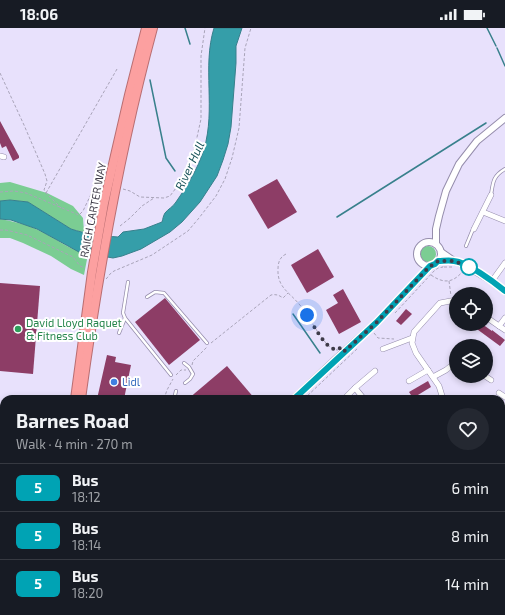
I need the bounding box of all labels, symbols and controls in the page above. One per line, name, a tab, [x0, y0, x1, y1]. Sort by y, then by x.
text: 18:06	[20, 5, 58, 23]
water label: River Hull	[172, 139, 206, 192]
street label: RAICH CARTER WAY	[77, 160, 108, 259]
unlabelled marker	[460, 258, 478, 276]
map controls	[449, 287, 493, 383]
button: locate	[449, 287, 493, 331]
your location	[297, 305, 317, 325]
place label: David Lloyd Raquet & Fitness Club	[26, 316, 122, 342]
marker: David Lloyd Raquet & Fitness Club	[13, 324, 23, 334]
button: layers	[449, 339, 493, 383]
place label: Lidl	[122, 375, 141, 388]
marker: Lidl	[109, 377, 119, 387]
button: heart	[447, 408, 489, 450]
text: Barnes Road	[16, 409, 129, 432]
text: Walk · 4 min · 270 m	[16, 436, 133, 452]
text: Bus	[72, 471, 98, 489]
text: 5	[34, 479, 42, 496]
text: 6 min	[451, 479, 489, 497]
text: 18:12	[72, 489, 101, 505]
text: Bus	[72, 519, 98, 537]
text: 5	[34, 527, 42, 544]
text: 8 min	[451, 527, 489, 545]
text: 18:14	[72, 537, 101, 553]
text: Bus	[72, 567, 98, 585]
text: 5	[34, 575, 42, 592]
text: 14 min	[445, 575, 489, 593]
text: 18:20	[72, 585, 103, 601]

